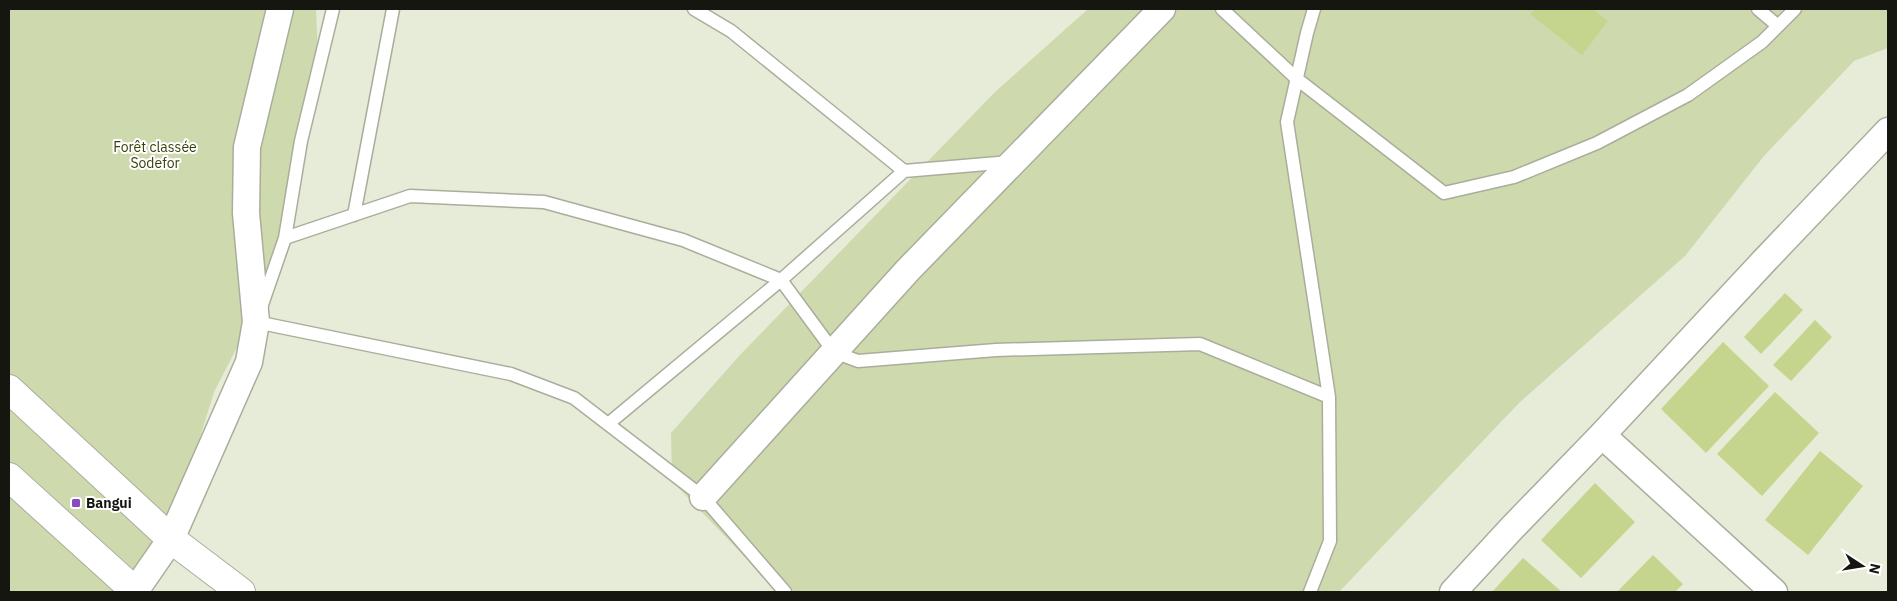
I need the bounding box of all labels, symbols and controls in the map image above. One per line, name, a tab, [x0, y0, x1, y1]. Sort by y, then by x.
park label: Forêt classée Sodefor	[113, 138, 197, 172]
place label: Bangui	[86, 494, 132, 512]
marker: Bangui	[70, 497, 82, 509]
north arrow	[1837, 541, 1887, 591]
text: N	[1865, 562, 1885, 576]

